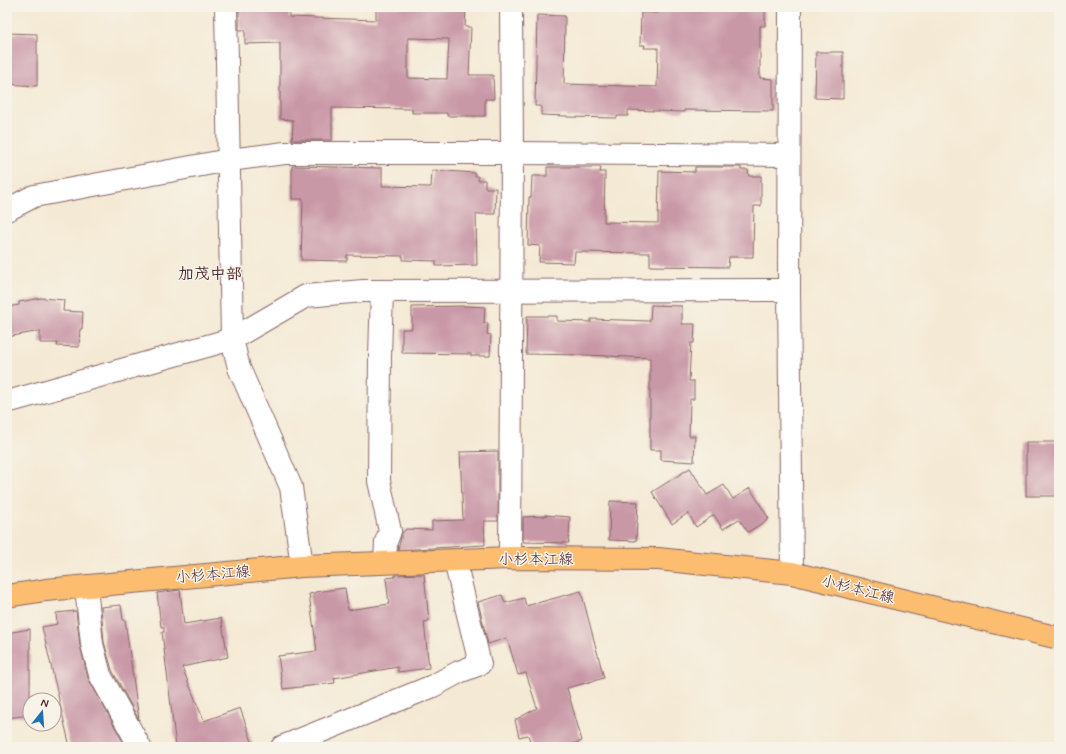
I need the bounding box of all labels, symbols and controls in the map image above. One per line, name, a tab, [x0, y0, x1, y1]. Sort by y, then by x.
district label: 加茂中部	[178, 264, 242, 285]
street label: 小杉本江線	[498, 550, 574, 570]
street label: 小杉本江線	[175, 562, 251, 588]
street label: 小杉本江線	[819, 571, 897, 609]
north arrow	[22, 692, 62, 732]
text: N	[39, 696, 50, 711]

